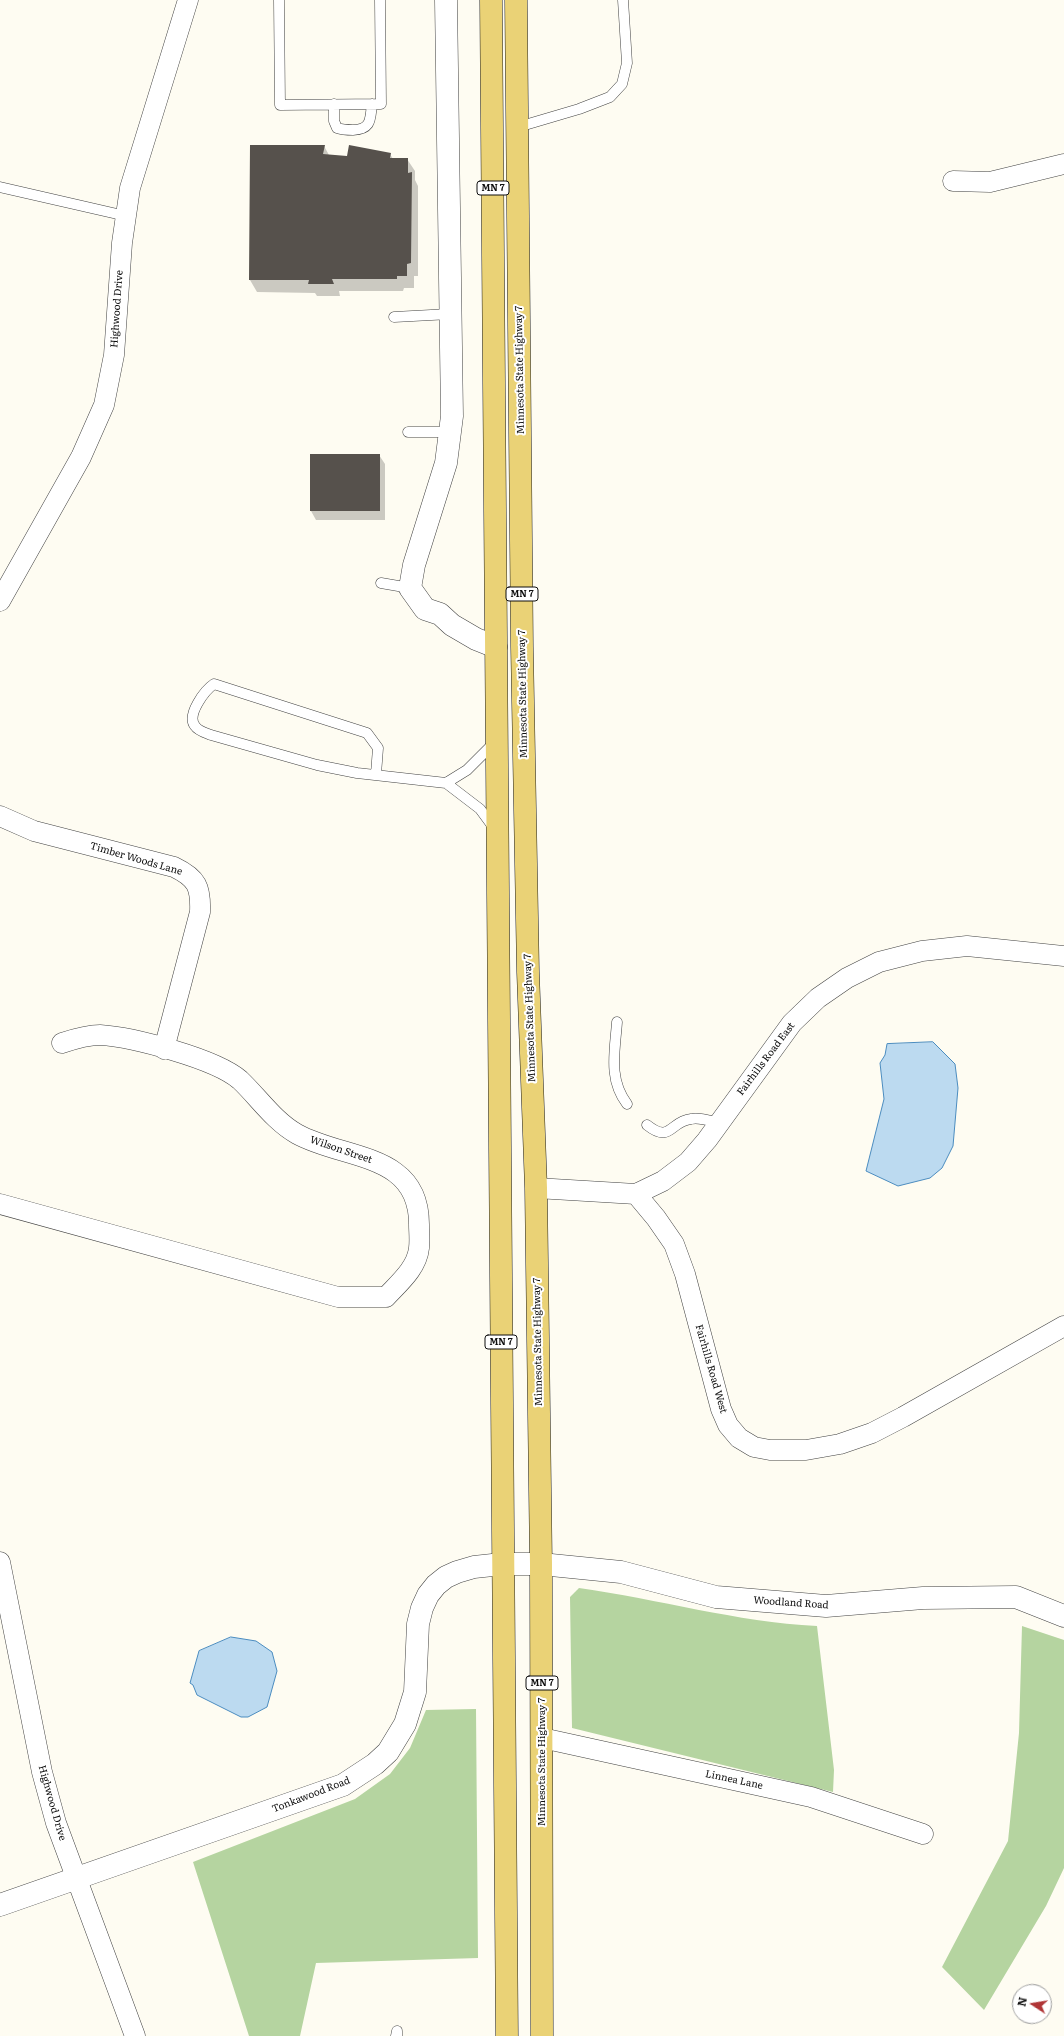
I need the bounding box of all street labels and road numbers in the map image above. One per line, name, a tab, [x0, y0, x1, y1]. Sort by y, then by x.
road number: MN 7	[477, 181, 509, 195]
street label: Highwood Drive	[108, 270, 126, 348]
street label: Minnesota State Highway 7	[513, 306, 527, 434]
road number: MN 7	[506, 587, 538, 601]
street label: Minnesota State Highway 7	[516, 630, 530, 758]
street label: Timber Woods Lane	[88, 840, 184, 878]
street label: Minnesota State Highway 7	[522, 954, 538, 1082]
street label: Fairhills Road East	[735, 1020, 797, 1098]
street label: Wilson Street	[308, 1134, 374, 1166]
street label: Minnesota State Highway 7	[531, 1278, 545, 1406]
street label: Fairhills Road West	[693, 1323, 729, 1415]
road number: MN 7	[485, 1335, 517, 1349]
street label: Woodland Road	[753, 1594, 829, 1612]
road number: MN 7	[526, 1676, 558, 1690]
street label: Minnesota State Highway 7	[536, 1698, 548, 1826]
street label: Highwood Drive	[35, 1764, 69, 1842]
street label: Linnea Lane	[704, 1768, 764, 1792]
street label: Tonkawood Road	[270, 1775, 352, 1815]

